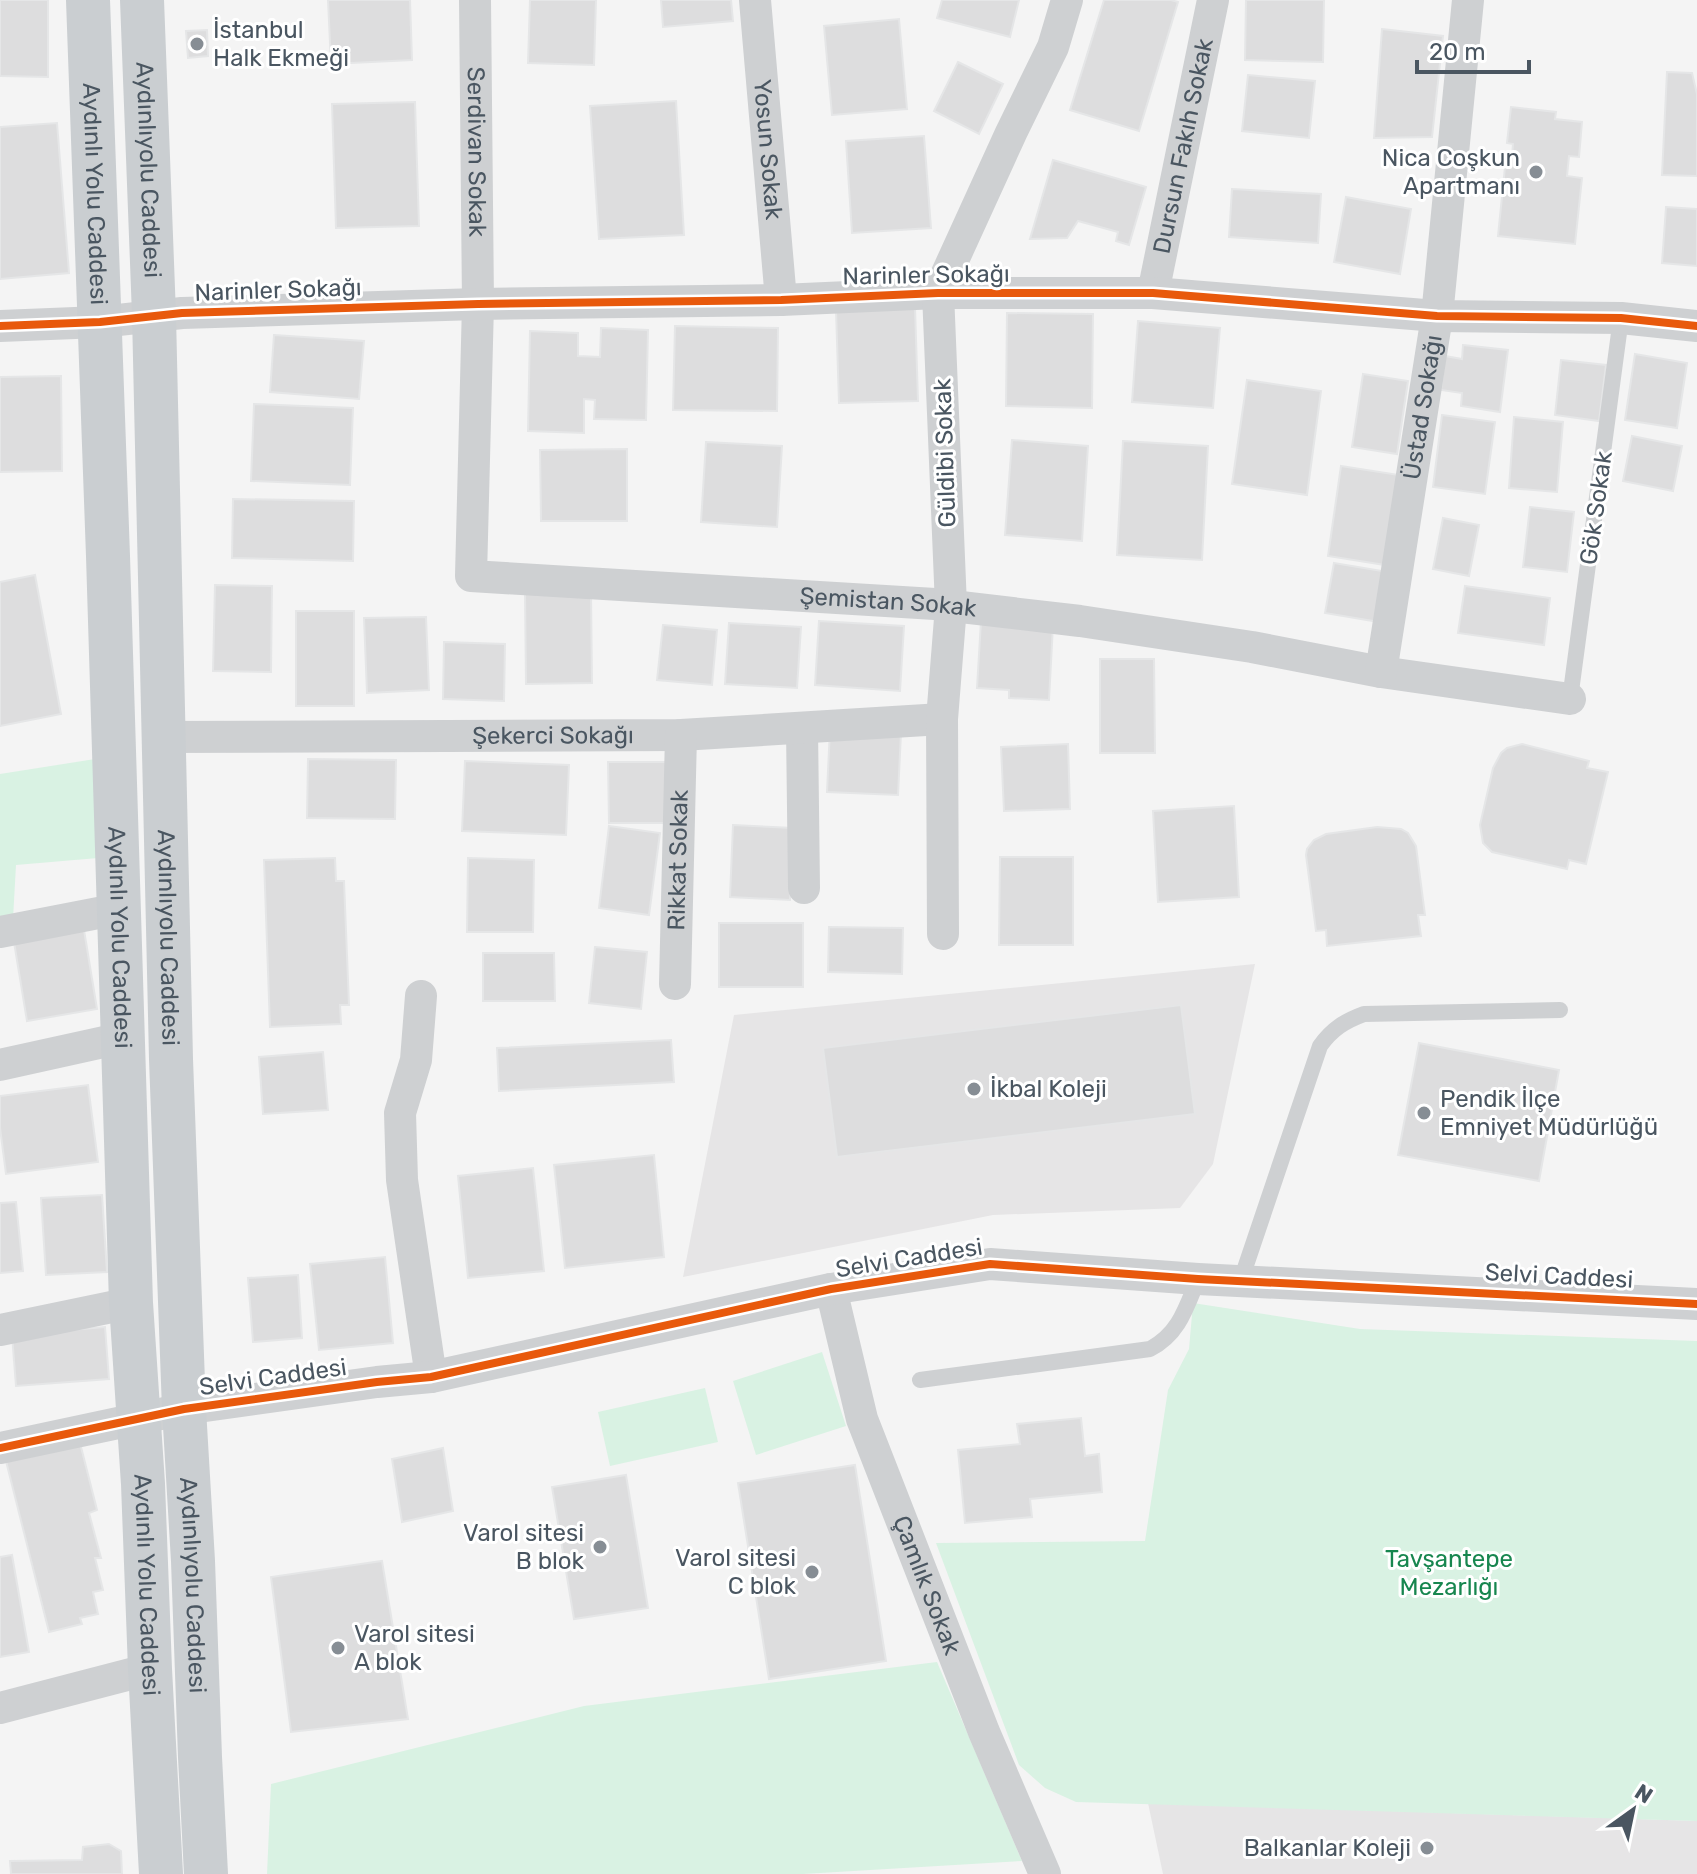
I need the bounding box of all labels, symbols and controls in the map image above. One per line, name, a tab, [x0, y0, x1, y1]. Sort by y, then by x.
place label: İstanbul Halk Ekmeği	[213, 16, 349, 72]
scale bar	[1417, 24, 1529, 74]
marker: İstanbul Halk Ekmeği	[188, 35, 206, 53]
street label: Dursun Fakıh Sokak	[1147, 35, 1219, 256]
text: 20 m	[1429, 38, 1486, 66]
street label: Aydınlıyolu Caddesi	[130, 61, 167, 279]
street label: Serdivan Sokak	[462, 67, 491, 238]
street label: Yosun Sokak	[748, 78, 788, 221]
street label: Aydınlı Yolu Caddesi	[77, 82, 113, 306]
place label: Nica Coşkun Apartmanı	[1382, 144, 1520, 200]
marker: Nica Coşkun Apartmanı	[1527, 163, 1545, 181]
street label: Narinler Sokağı	[842, 260, 1010, 290]
street label: Narinler Sokağı	[194, 273, 362, 307]
street label: Üstad Sokağı	[1397, 333, 1448, 482]
street label: Güldibi Sokak	[928, 377, 962, 528]
street label: Gök Sokak	[1574, 449, 1618, 567]
street label: Şemistan Sokak	[799, 582, 979, 623]
street label: Şekerci Sokağı	[472, 721, 634, 750]
street label: Rikkat Sokak	[662, 789, 694, 931]
street label: Aydınlı Yolu Caddesi	[102, 826, 137, 1049]
street label: Aydınlıyolu Caddesi	[152, 829, 185, 1046]
place label: İkbal Koleji	[990, 1075, 1107, 1103]
marker: İkbal Koleji	[965, 1080, 983, 1098]
place label: Pendik İlçe Emniyet Müdürlüğü	[1440, 1085, 1658, 1141]
marker: Pendik İlçe Emniyet Müdürlüğü	[1415, 1104, 1433, 1122]
street label: Selvi Caddesi	[833, 1233, 985, 1283]
street label: Selvi Caddesi	[1484, 1258, 1634, 1294]
street label: Selvi Caddesi	[198, 1353, 348, 1401]
street label: Aydınlı Yolu Caddesi	[128, 1473, 165, 1697]
street label: Aydınlıyolu Caddesi	[174, 1476, 212, 1694]
street label: Çamlık Sokak	[887, 1512, 967, 1659]
place label: Varol sitesi B blok	[463, 1519, 585, 1575]
marker: Varol sitesi B blok	[591, 1538, 609, 1556]
place label: Varol sitesi C blok	[675, 1544, 797, 1600]
park label: Tavşantepe Mezarlığı	[1385, 1545, 1513, 1601]
marker: Varol sitesi C blok	[803, 1563, 821, 1581]
place label: Varol sitesi A blok	[354, 1620, 475, 1676]
marker: Varol sitesi A blok	[329, 1639, 347, 1657]
north arrow	[1593, 1770, 1673, 1850]
text: N	[1630, 1778, 1658, 1809]
place label: Balkanlar Koleji	[1244, 1834, 1411, 1862]
marker: Balkanlar Koleji	[1418, 1839, 1436, 1857]

